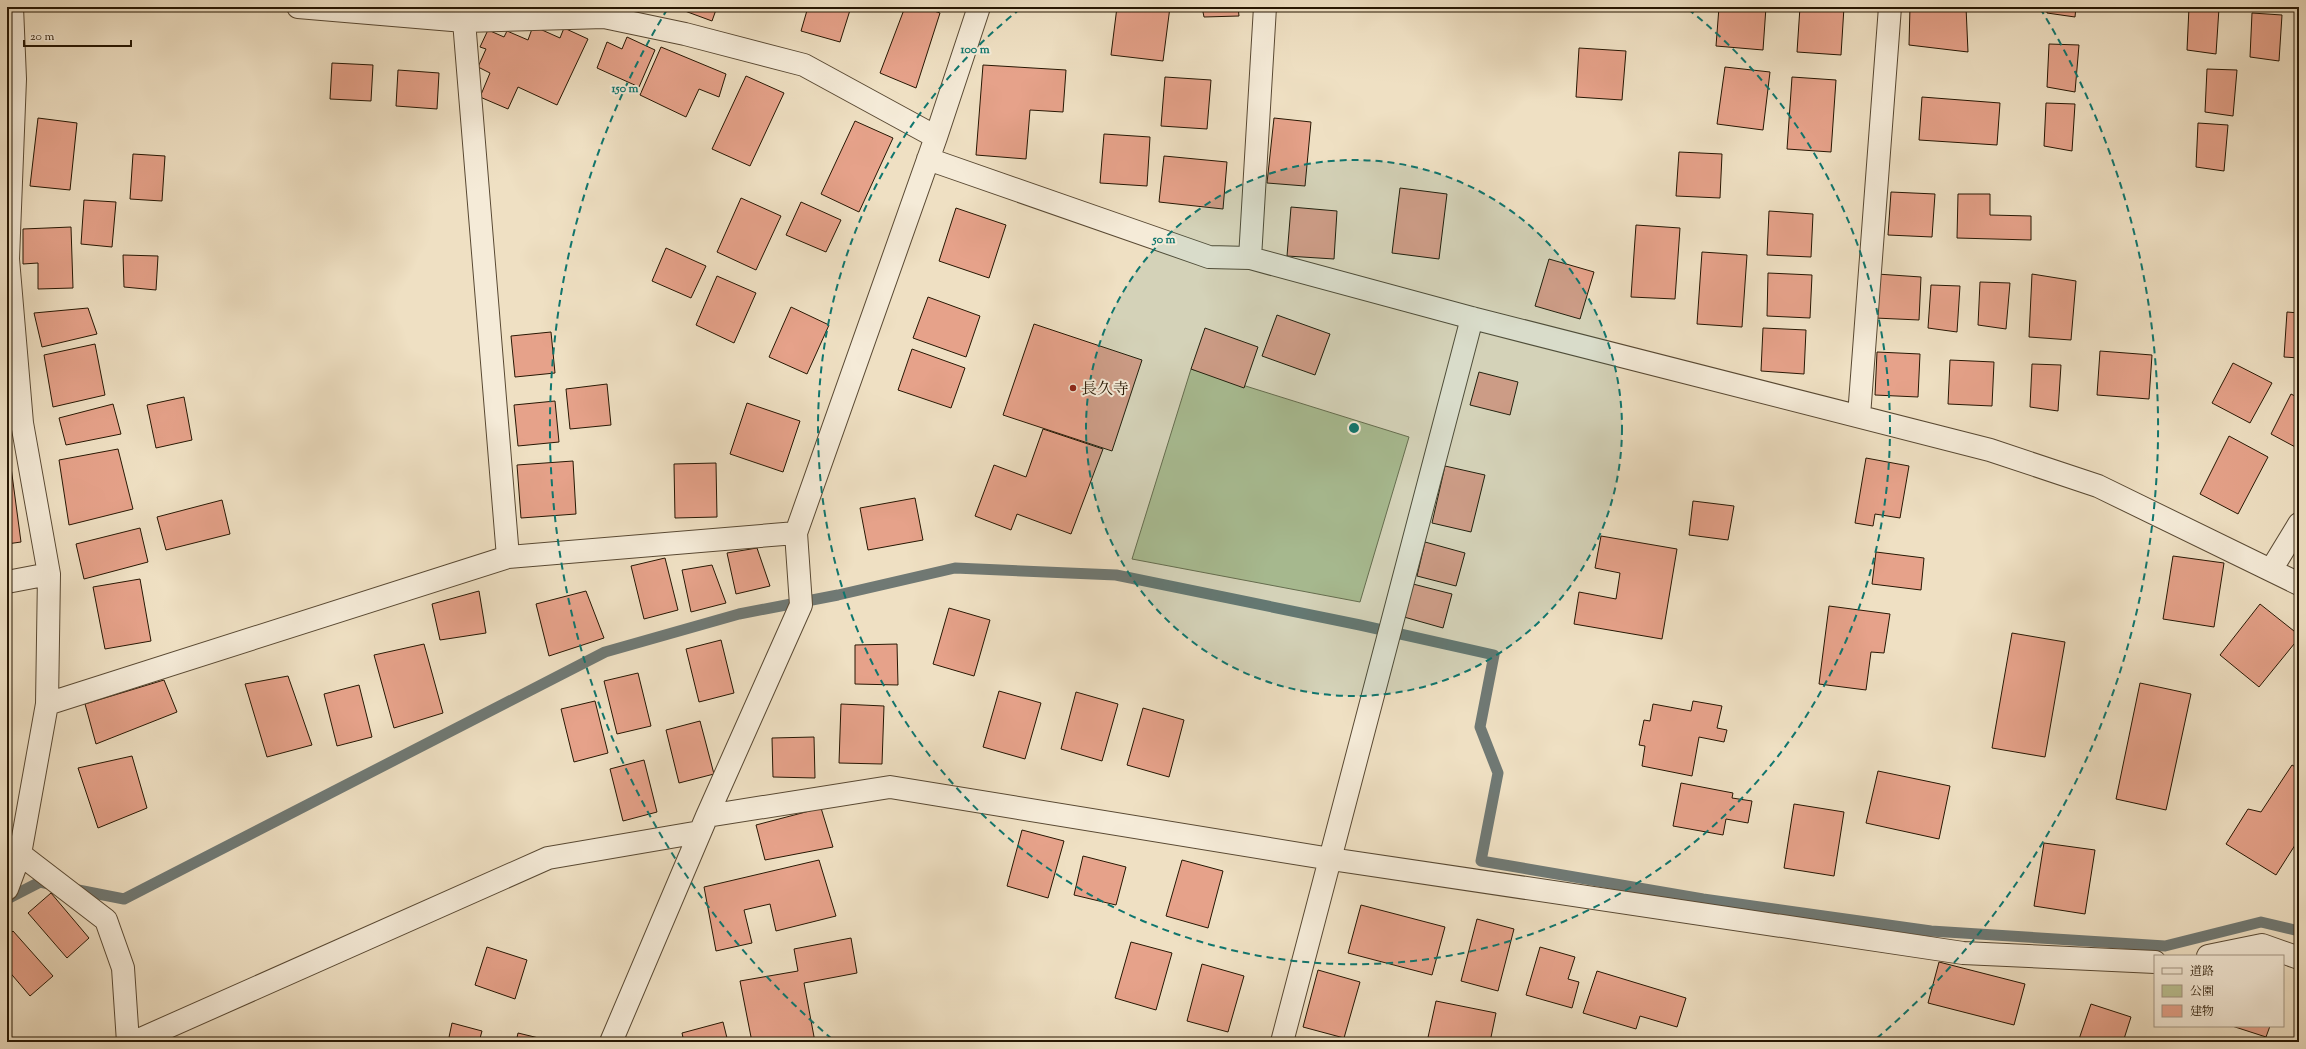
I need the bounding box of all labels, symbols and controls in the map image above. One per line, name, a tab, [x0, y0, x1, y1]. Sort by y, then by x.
scale bar	[24, 22, 131, 48]
text: 20 m	[30, 28, 55, 46]
text: 100 m	[959, 41, 990, 59]
text: 150 m	[610, 80, 639, 98]
text: 50 m	[1152, 231, 1176, 249]
place label: 長久寺	[1081, 379, 1129, 402]
marker: 長久寺	[1068, 383, 1078, 393]
centre of rings	[1347, 421, 1361, 435]
legend	[2154, 955, 2284, 1027]
text: 道路	[2190, 963, 2214, 981]
text: 公園	[2190, 983, 2214, 1001]
text: 建物	[2190, 1003, 2214, 1021]

